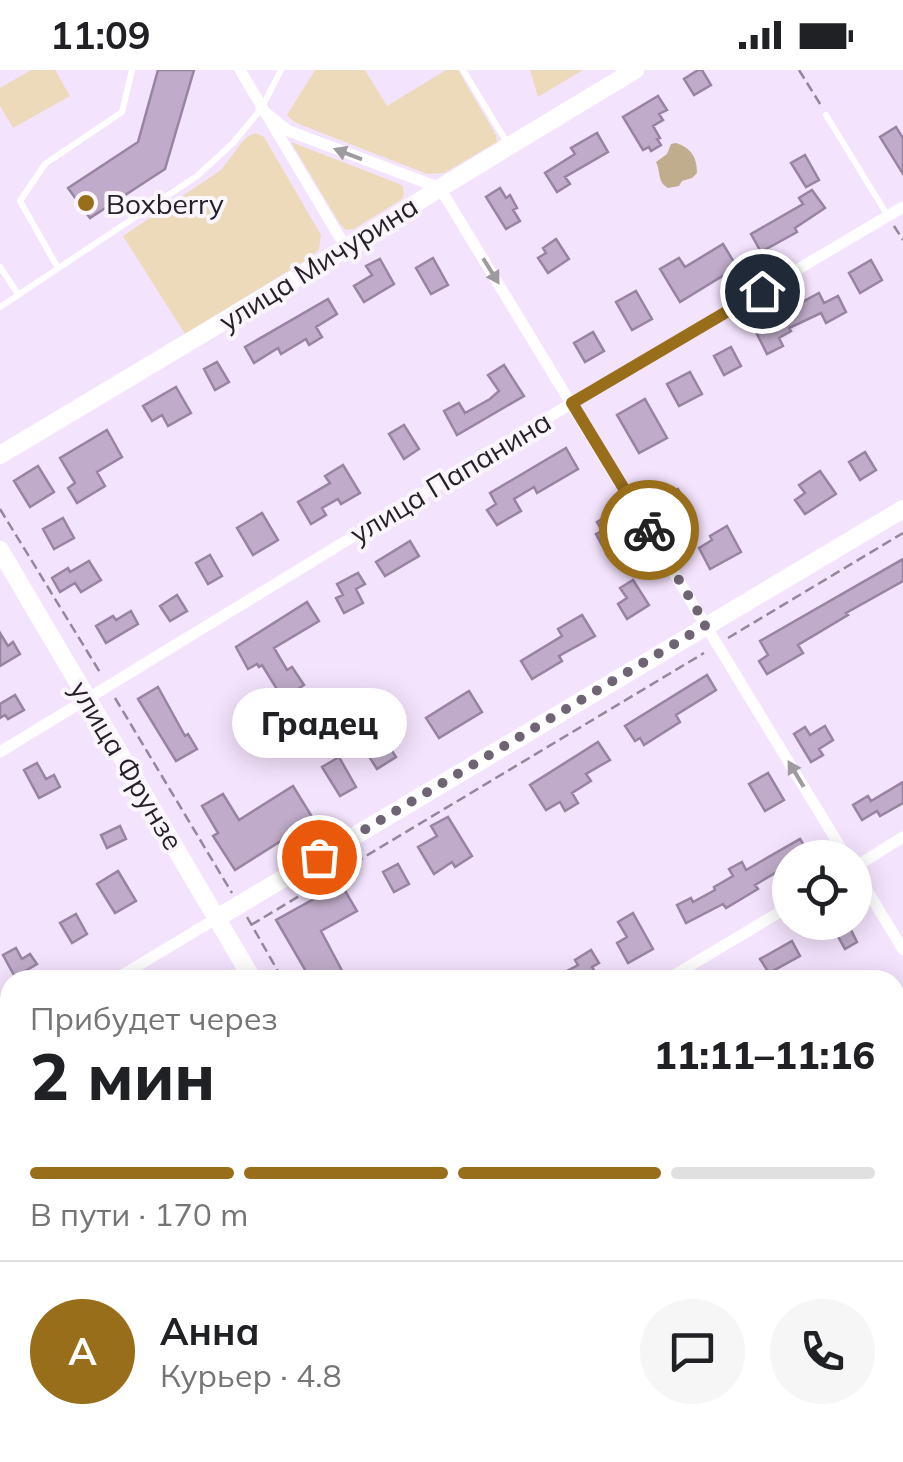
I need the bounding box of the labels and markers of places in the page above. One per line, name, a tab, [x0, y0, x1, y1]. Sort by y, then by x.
place label: Boxberry	[106, 186, 224, 221]
marker: Boxberry	[75, 192, 97, 214]
pin	[720, 249, 805, 334]
callout: Градец	[232, 687, 406, 757]
pin	[277, 815, 362, 900]

